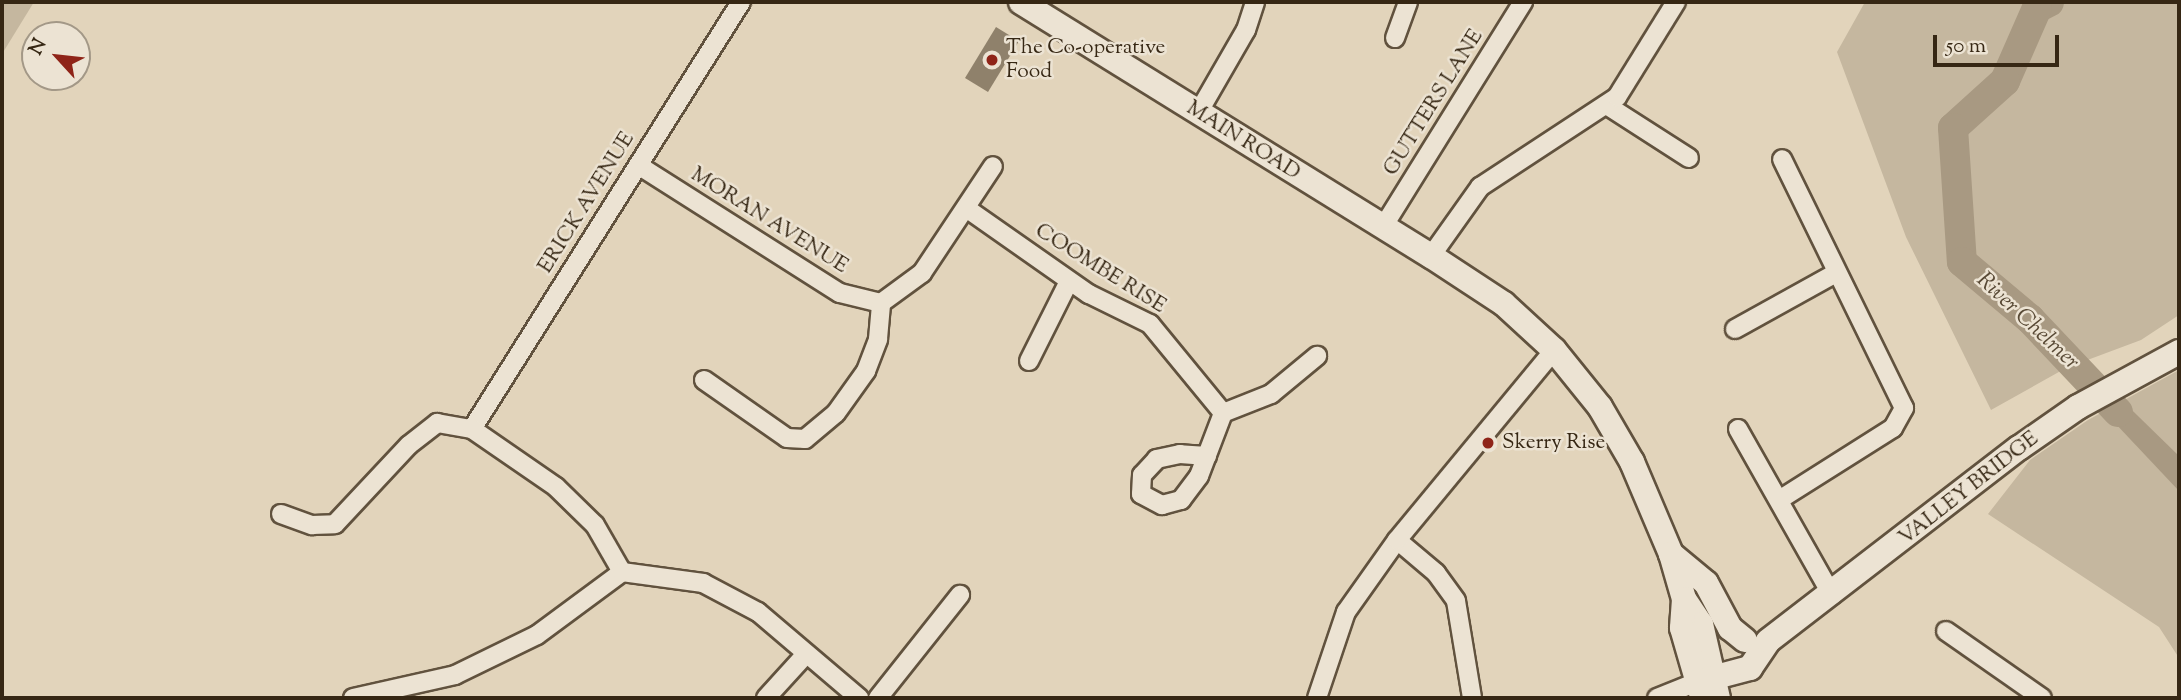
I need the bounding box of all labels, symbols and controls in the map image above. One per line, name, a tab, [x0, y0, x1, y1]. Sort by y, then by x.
north arrow	[21, 21, 91, 91]
scale bar	[1936, 21, 2062, 65]
street label: GUTTERS LANE	[1379, 25, 1489, 181]
text: 50 m	[1946, 32, 1986, 62]
text: N	[23, 34, 54, 60]
place label: The Co-operative Food	[1006, 35, 1165, 85]
marker: The Co-operative Food	[984, 52, 1000, 68]
street label: MAIN ROAD	[1181, 96, 1305, 186]
street label: ERICK AVENUE	[534, 128, 640, 278]
street label: MORAN AVENUE	[686, 162, 852, 280]
street label: COOMBE RISE	[1030, 219, 1170, 319]
water label: River Chelmer	[1970, 267, 2084, 377]
street label: VALLEY BRIDGE	[1894, 427, 2044, 551]
place label: Skerry Rise	[1502, 430, 1605, 456]
marker: Skerry Rise	[1480, 435, 1496, 451]

